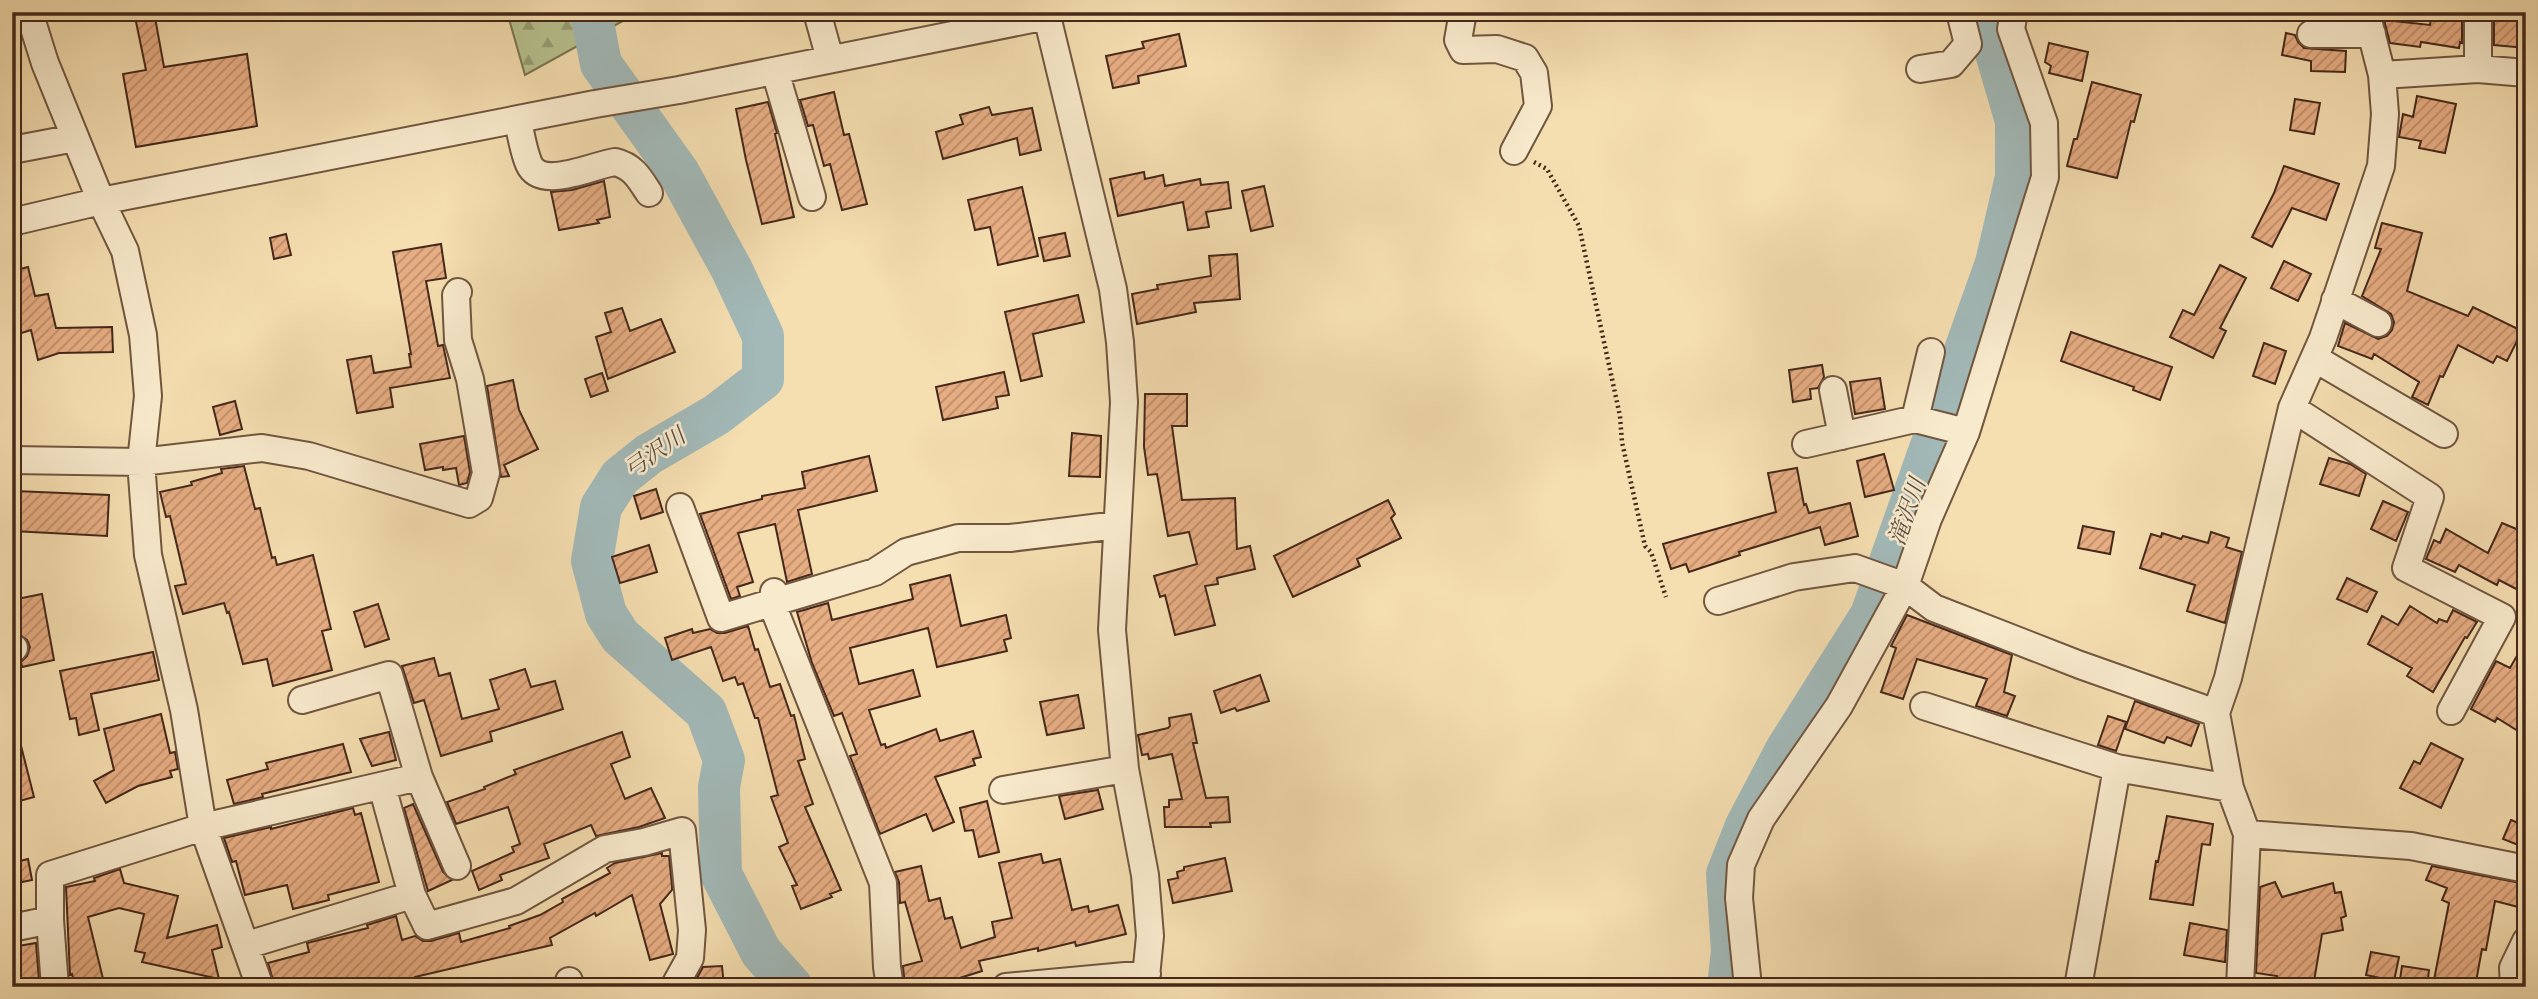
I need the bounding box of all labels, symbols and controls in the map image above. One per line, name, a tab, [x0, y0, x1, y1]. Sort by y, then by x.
water label: 弓沢川	[620, 422, 692, 483]
water label: 滝沢川	[1884, 472, 1931, 548]

